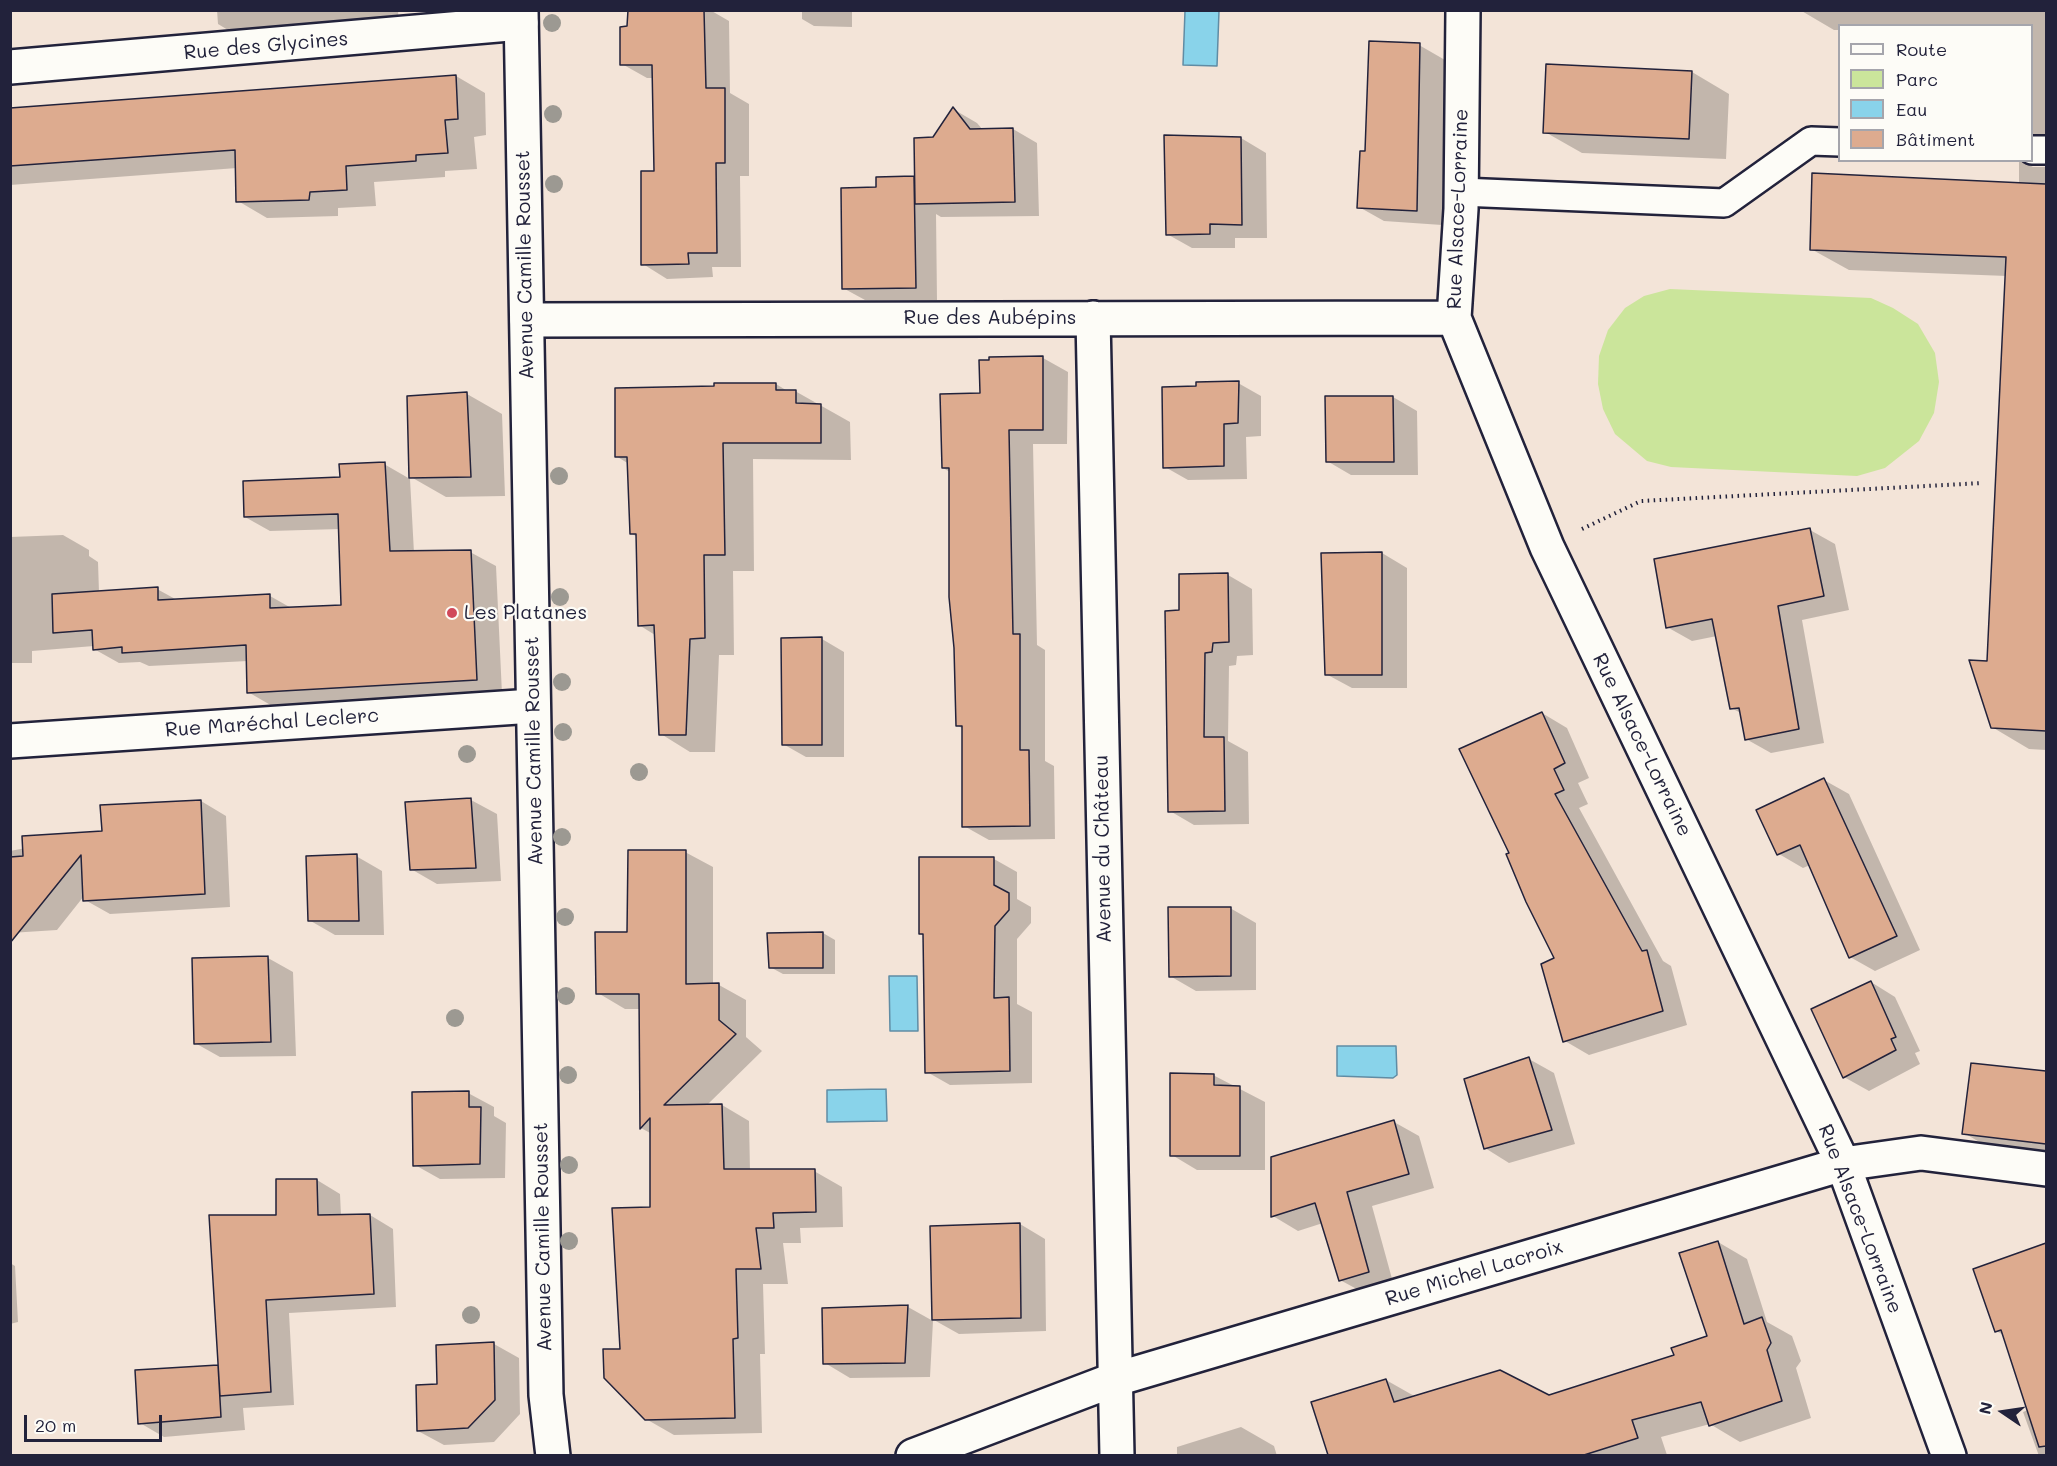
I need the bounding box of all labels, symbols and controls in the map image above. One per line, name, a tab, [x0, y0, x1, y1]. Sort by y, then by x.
legend	[1838, 24, 2033, 162]
street label: Rue des Glycines	[183, 27, 349, 65]
text: Route	[1896, 37, 1947, 61]
text: Parc	[1896, 67, 1938, 91]
text: Eau	[1896, 97, 1927, 121]
street label: Rue Alsace-Lorraine	[1443, 108, 1473, 310]
text: Bâtiment	[1896, 127, 1975, 151]
street label: Avenue Camille Rousset	[511, 150, 539, 380]
street label: Rue des Aubépins	[904, 306, 1076, 330]
place label: Les Platanes	[464, 601, 587, 625]
marker: Les Platanes	[445, 606, 459, 620]
street label: Avenue Camille Rousset	[520, 636, 548, 866]
street label: Rue Alsace-Lorraine	[1587, 650, 1697, 840]
street label: Rue Maréchal Leclerc	[164, 704, 380, 742]
street label: Avenue du Château	[1089, 755, 1117, 943]
street label: Rue Alsace-Lorraine	[1813, 1121, 1907, 1317]
street label: Avenue Camille Rousset	[529, 1122, 557, 1352]
street label: Rue Michel Lacroix	[1382, 1235, 1566, 1311]
north arrow	[1973, 1382, 2033, 1442]
text: N	[1973, 1400, 1997, 1416]
scale bar	[27, 1403, 165, 1441]
text: 20 m	[35, 1413, 76, 1437]

